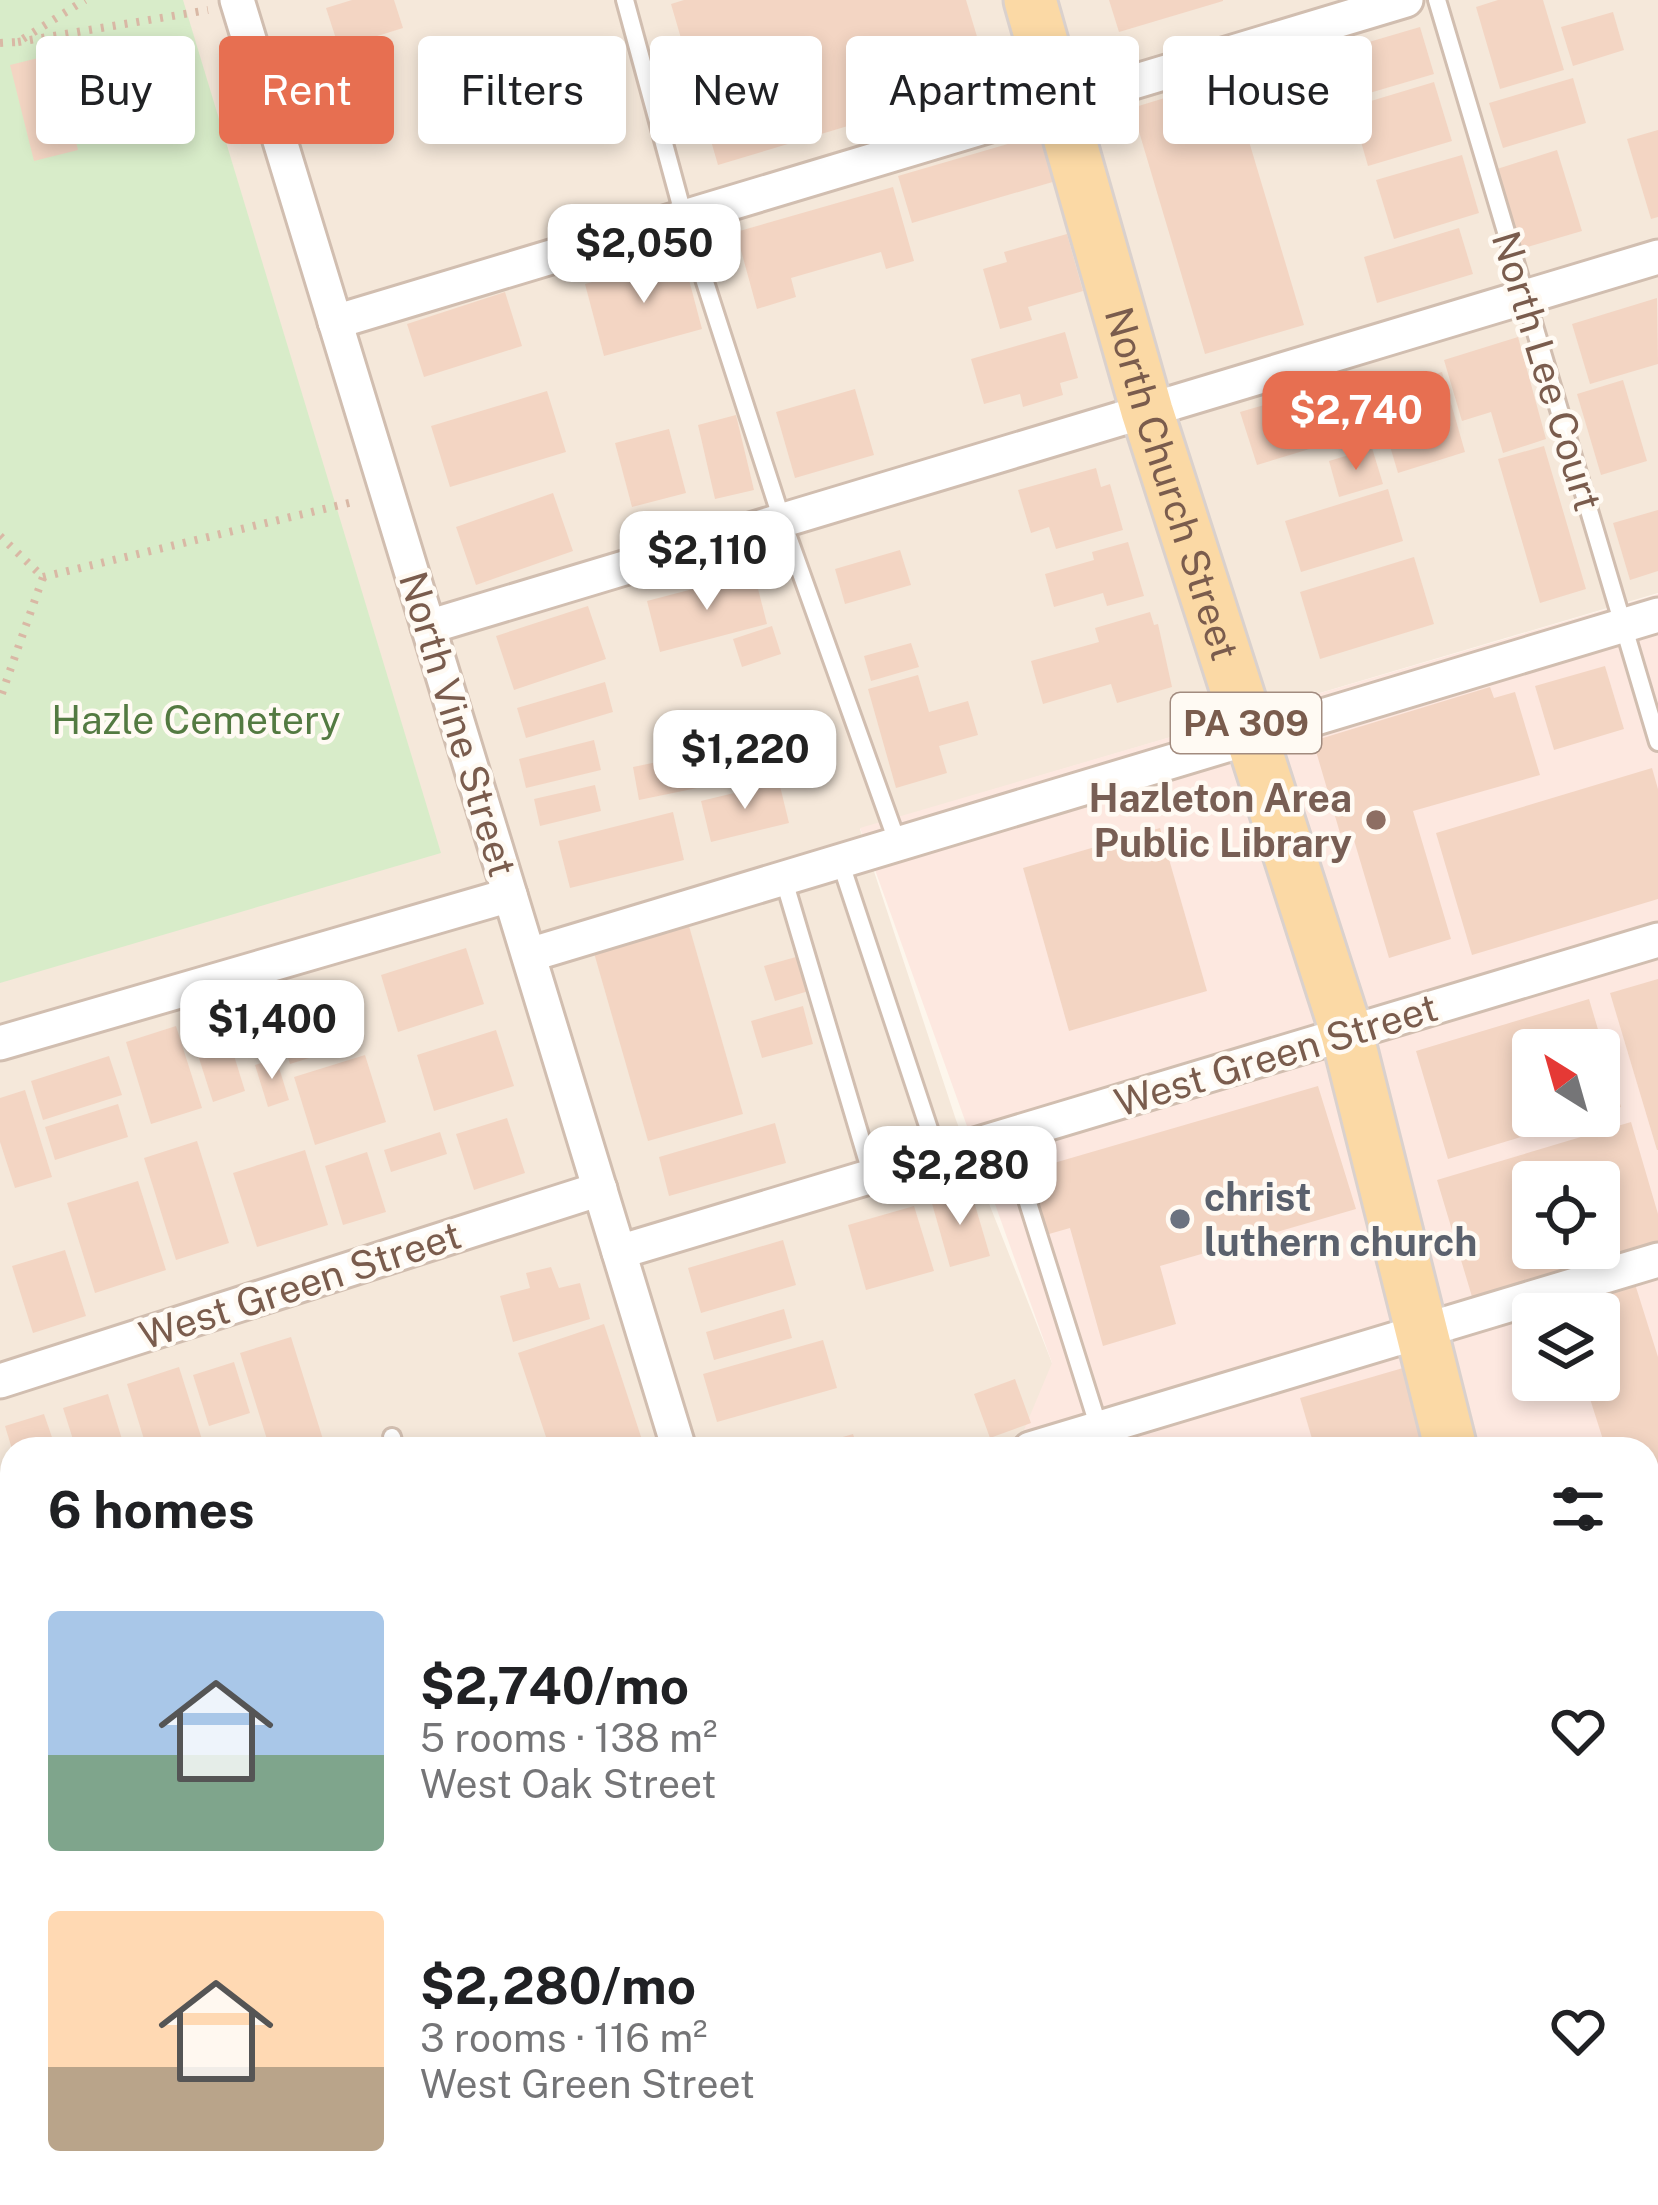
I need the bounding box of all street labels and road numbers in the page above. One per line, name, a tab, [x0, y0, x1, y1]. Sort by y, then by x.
street label: North Lee Court	[1483, 226, 1611, 516]
street label: North Church Street	[1096, 302, 1248, 666]
street label: North Vine Street	[390, 566, 526, 882]
road number: PA 309	[1171, 693, 1321, 753]
street label: West Green Street	[1109, 984, 1443, 1126]
street label: West Green Street	[134, 1211, 466, 1359]

